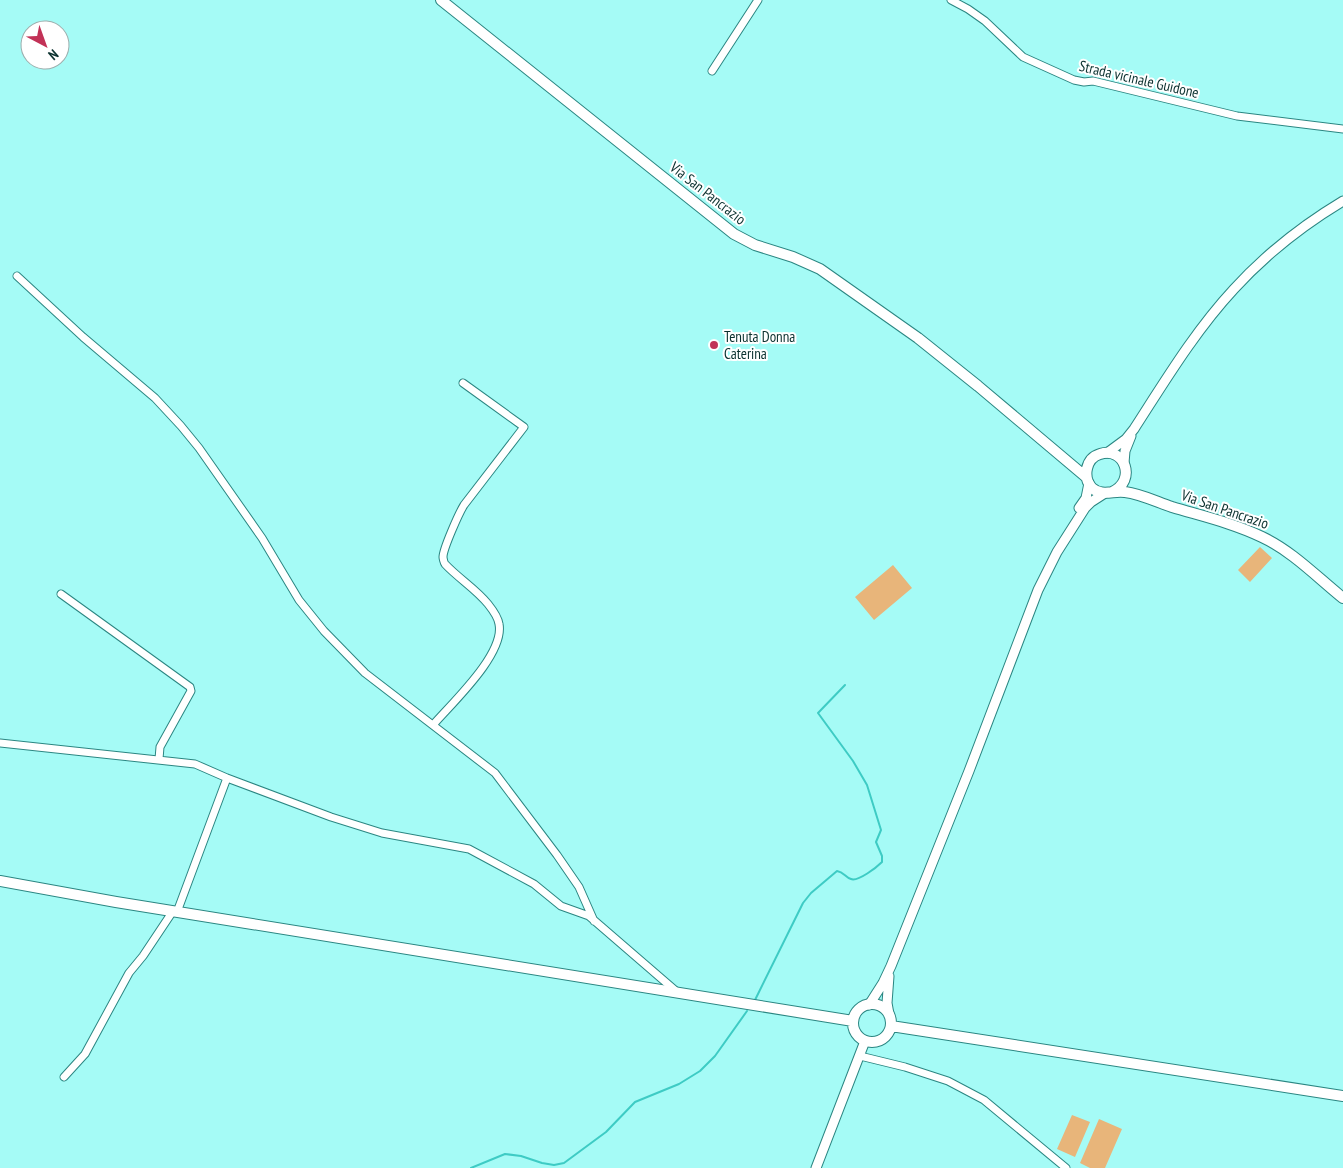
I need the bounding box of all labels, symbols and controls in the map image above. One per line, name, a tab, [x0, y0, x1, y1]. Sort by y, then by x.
north arrow	[20, 20, 70, 70]
text: N	[45, 46, 62, 64]
street label: Strada vicinale Guidone	[1077, 56, 1201, 102]
street label: Via San Pancrazio	[665, 157, 750, 229]
place label: Tenuta Donna Caterina	[724, 327, 795, 363]
marker: Tenuta Donna Caterina	[708, 339, 720, 351]
street label: Via San Pancrazio	[1178, 485, 1271, 533]

